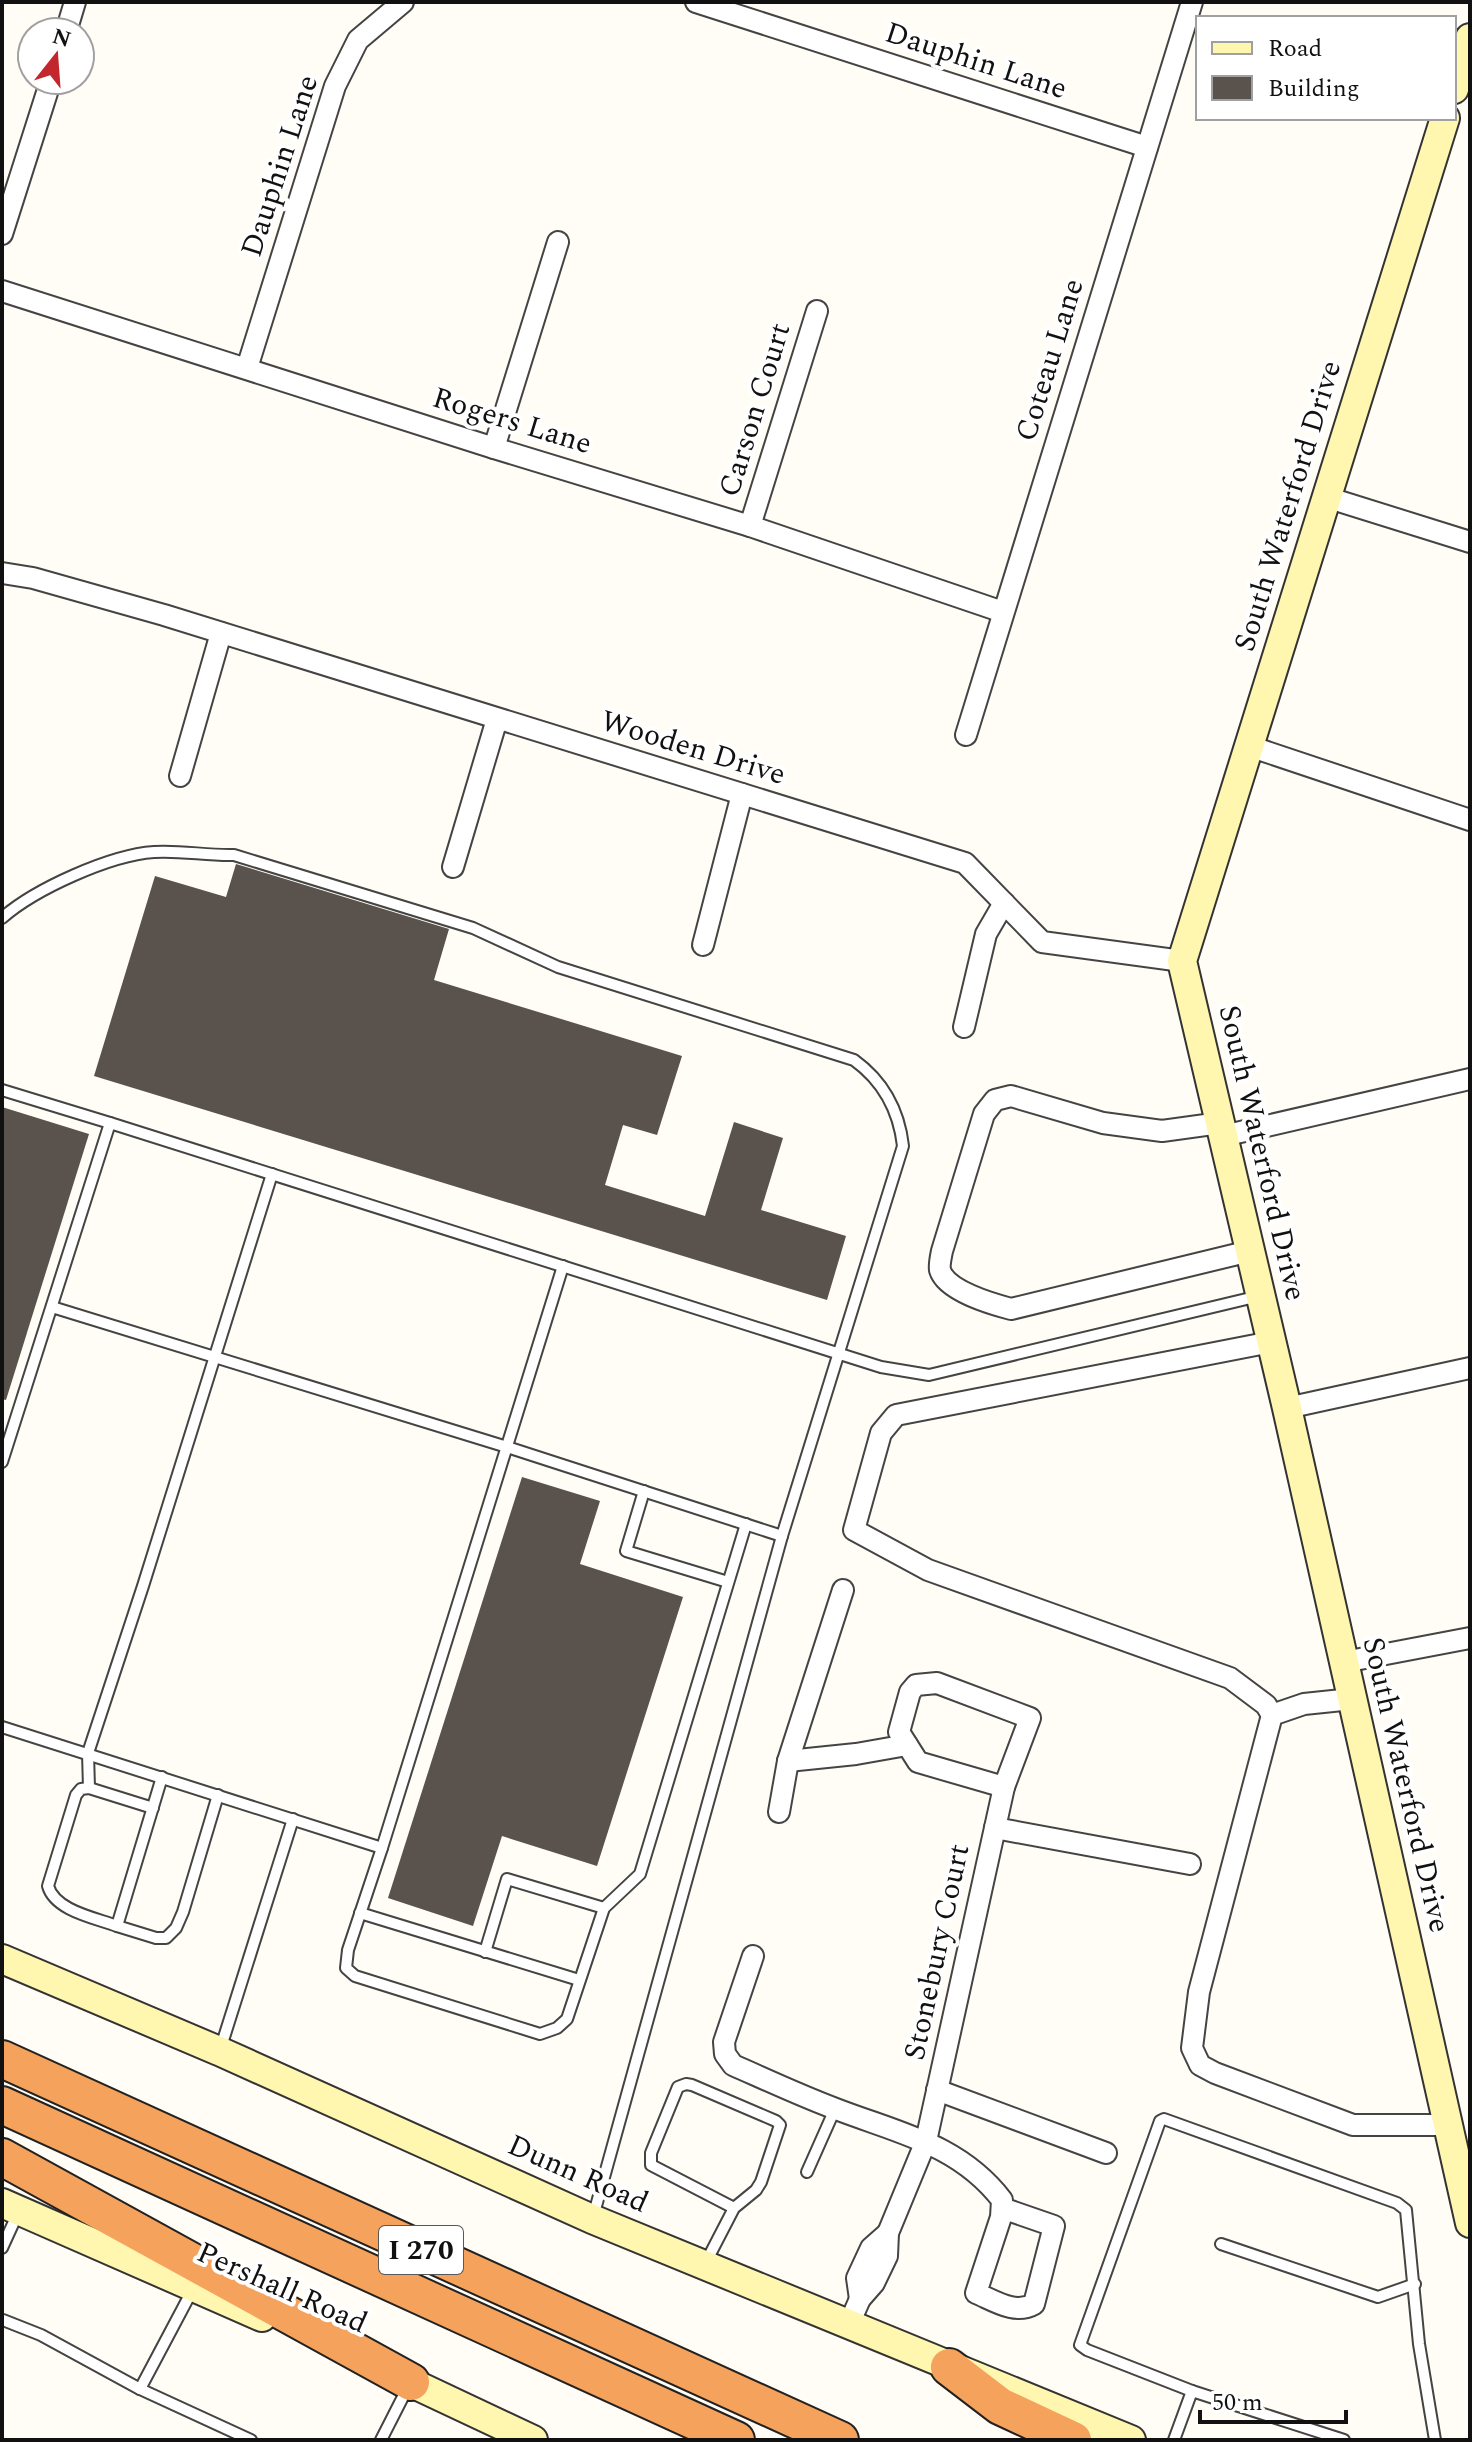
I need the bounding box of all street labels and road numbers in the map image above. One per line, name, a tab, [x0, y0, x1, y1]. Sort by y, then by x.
street label: Dauphin Lane	[879, 10, 1073, 112]
street label: Dauphin Lane	[229, 69, 331, 263]
street label: Coteau Lane	[1003, 273, 1097, 447]
street label: Carson Court	[707, 317, 803, 503]
street label: South Waterford Drive	[1222, 355, 1354, 657]
street label: Rogers Lane	[427, 375, 597, 467]
street label: Wooden Drive	[595, 698, 791, 798]
street label: South Waterford Drive	[1206, 1001, 1318, 1305]
street label: South Waterford Drive	[1350, 1633, 1462, 1937]
street label: Stonebury Court	[892, 1840, 982, 2064]
street label: Dunn Road	[500, 2122, 656, 2226]
road number: I 270	[379, 2226, 463, 2274]
street label: Pershall Road	[189, 2230, 375, 2346]

